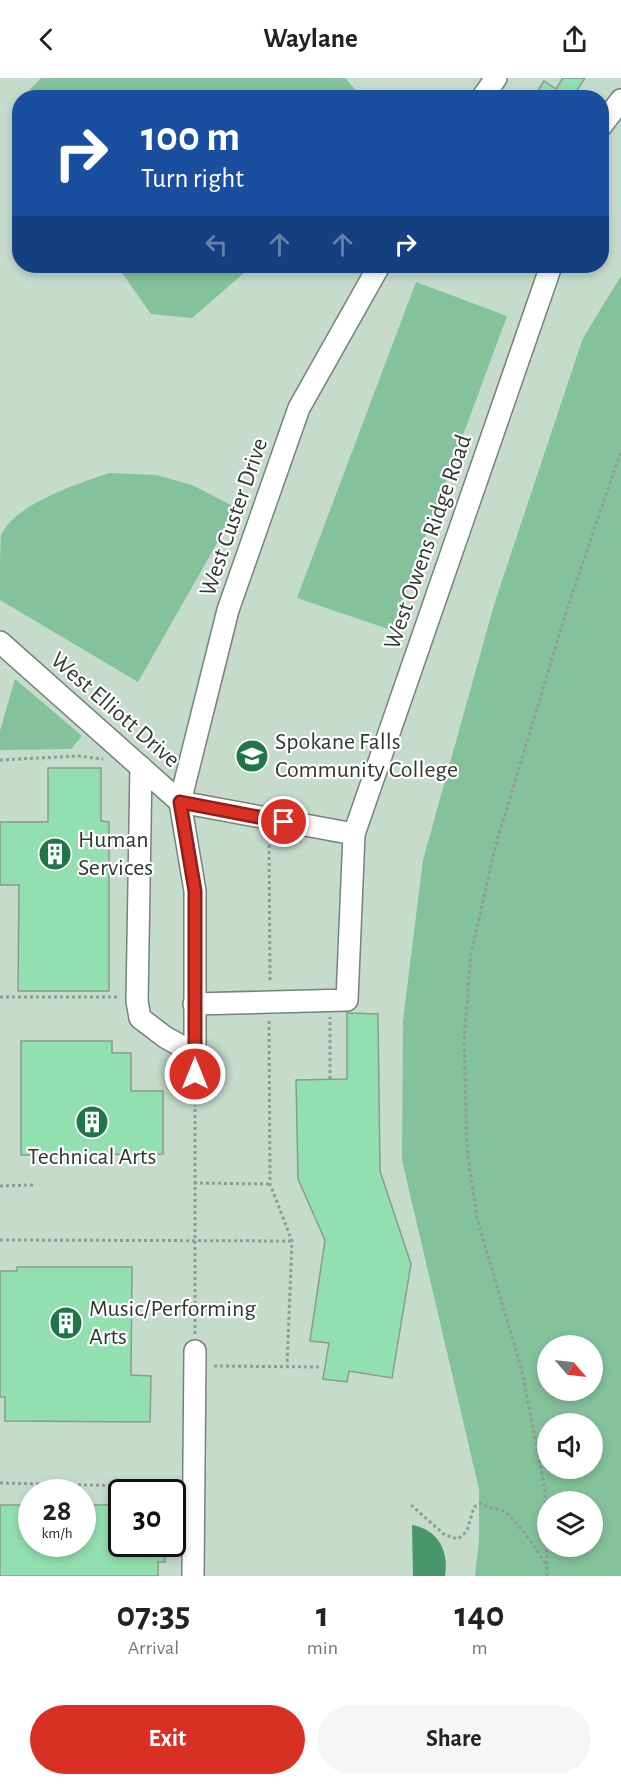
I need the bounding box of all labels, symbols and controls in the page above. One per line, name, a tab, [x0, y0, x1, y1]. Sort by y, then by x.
icon: back	[30, 23, 63, 56]
icon: share	[558, 23, 591, 56]
text: Waylane	[263, 25, 358, 52]
icon: right	[42, 114, 120, 192]
text: 100 m	[141, 116, 240, 158]
text: Turn right	[141, 165, 244, 192]
icon: left	[200, 228, 233, 261]
icon: ahead	[263, 228, 296, 261]
icon: ahead	[326, 228, 359, 261]
icon: right	[389, 228, 422, 261]
street label: West Owens Ridge Road	[380, 432, 476, 652]
street label: West Custer Drive	[196, 435, 272, 599]
street label: West Elliott Drive	[46, 648, 184, 772]
place label: Spokane Falls Community College	[275, 730, 458, 782]
school or university icon: Spokane Falls Community College	[234, 738, 270, 774]
pin	[258, 796, 309, 847]
icon: arrive	[267, 805, 300, 838]
place label: Human Services	[78, 828, 153, 880]
building icon: Human Services	[37, 836, 73, 872]
position arrow	[163, 1042, 227, 1106]
building icon: Technical Arts	[74, 1104, 110, 1140]
place label: Technical Arts	[28, 1145, 156, 1169]
place label: Music/Performing Arts	[89, 1297, 256, 1349]
building icon: Music/Performing Arts	[48, 1305, 84, 1341]
north arrow	[537, 1335, 603, 1401]
map controls	[537, 1335, 603, 1557]
button: sound	[537, 1413, 603, 1479]
speed limit sign: 30	[108, 1479, 186, 1557]
button: layers	[537, 1491, 603, 1557]
text: 28	[43, 1496, 71, 1526]
text: km/h	[42, 1526, 72, 1541]
text: 07:35	[117, 1597, 190, 1633]
text: 1	[316, 1597, 329, 1633]
text: 140	[455, 1597, 504, 1633]
text: Arrival	[128, 1638, 179, 1658]
text: min	[307, 1638, 338, 1658]
text: m	[471, 1638, 487, 1658]
button: Exit	[30, 1705, 305, 1774]
button: Share	[317, 1705, 591, 1774]

